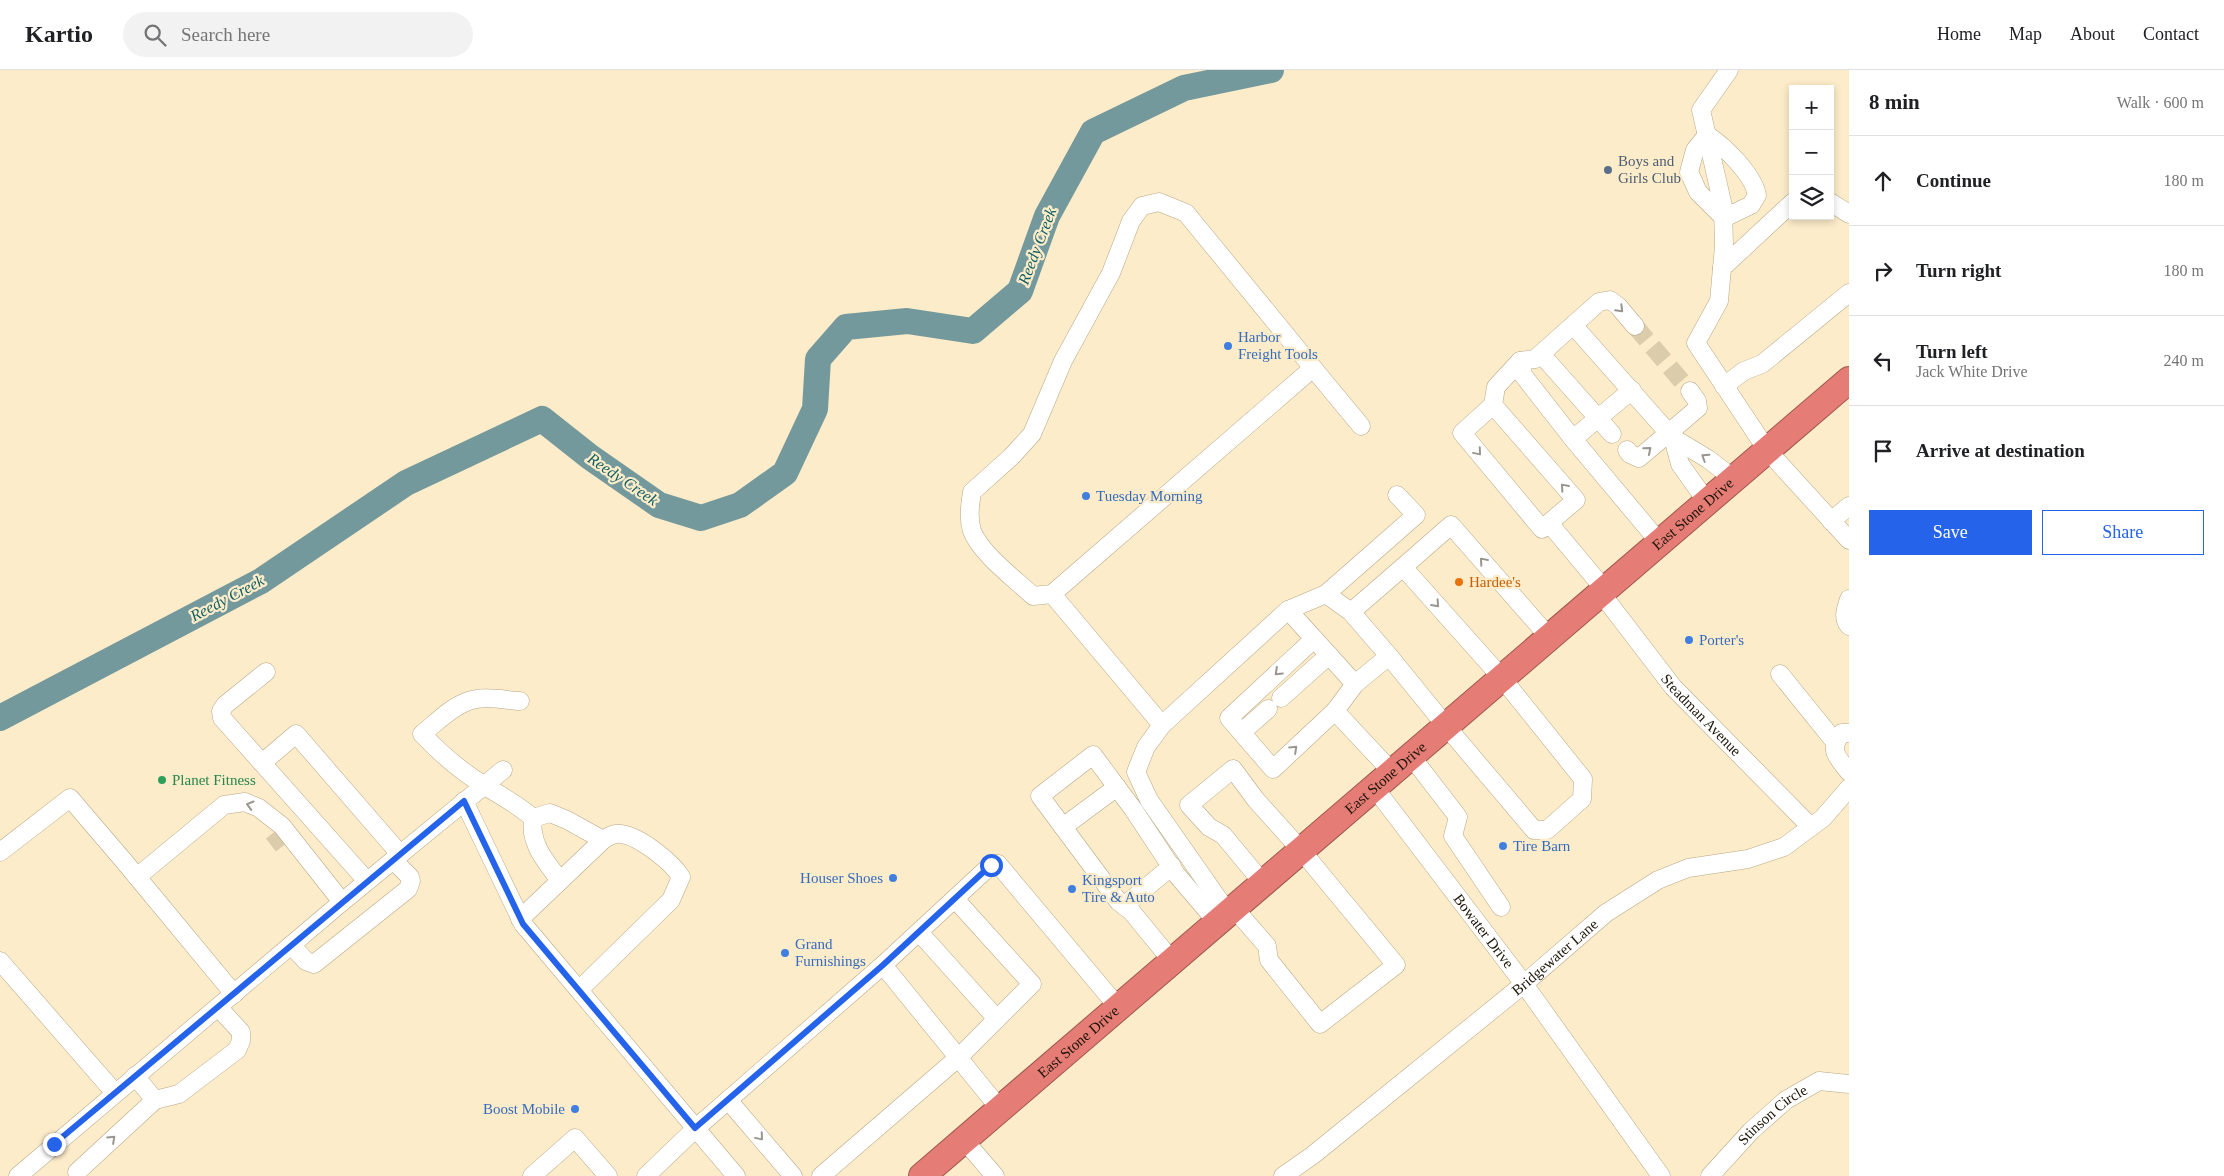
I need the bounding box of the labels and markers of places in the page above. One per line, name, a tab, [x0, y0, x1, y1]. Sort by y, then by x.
place label: Boys and Girls Club	[1618, 153, 1681, 186]
marker: Boys and Girls Club	[1602, 164, 1614, 176]
place label: Harbor Freight Tools	[1238, 329, 1318, 362]
marker: Harbor Freight Tools	[1222, 340, 1234, 352]
place label: Tuesday Morning	[1096, 488, 1203, 504]
marker: Tuesday Morning	[1080, 490, 1092, 502]
place label: Hardee's	[1469, 574, 1521, 590]
marker: Hardee's	[1453, 576, 1465, 588]
place label: Porter's	[1699, 632, 1744, 648]
marker: Porter's	[1683, 634, 1695, 646]
place label: Planet Fitness	[172, 772, 256, 788]
marker: Planet Fitness	[156, 774, 168, 786]
place label: Tire Barn	[1513, 838, 1571, 854]
marker: Tire Barn	[1497, 840, 1509, 852]
place label: Houser Shoes	[800, 870, 883, 886]
marker: Houser Shoes	[887, 872, 899, 884]
place label: Kingsport Tire & Auto	[1082, 872, 1155, 905]
marker: Kingsport Tire & Auto	[1066, 883, 1078, 895]
place label: Grand Furnishings	[795, 936, 866, 969]
marker: Grand Furnishings	[779, 947, 791, 959]
place label: Boost Mobile	[483, 1101, 565, 1117]
marker: Boost Mobile	[569, 1103, 581, 1115]

